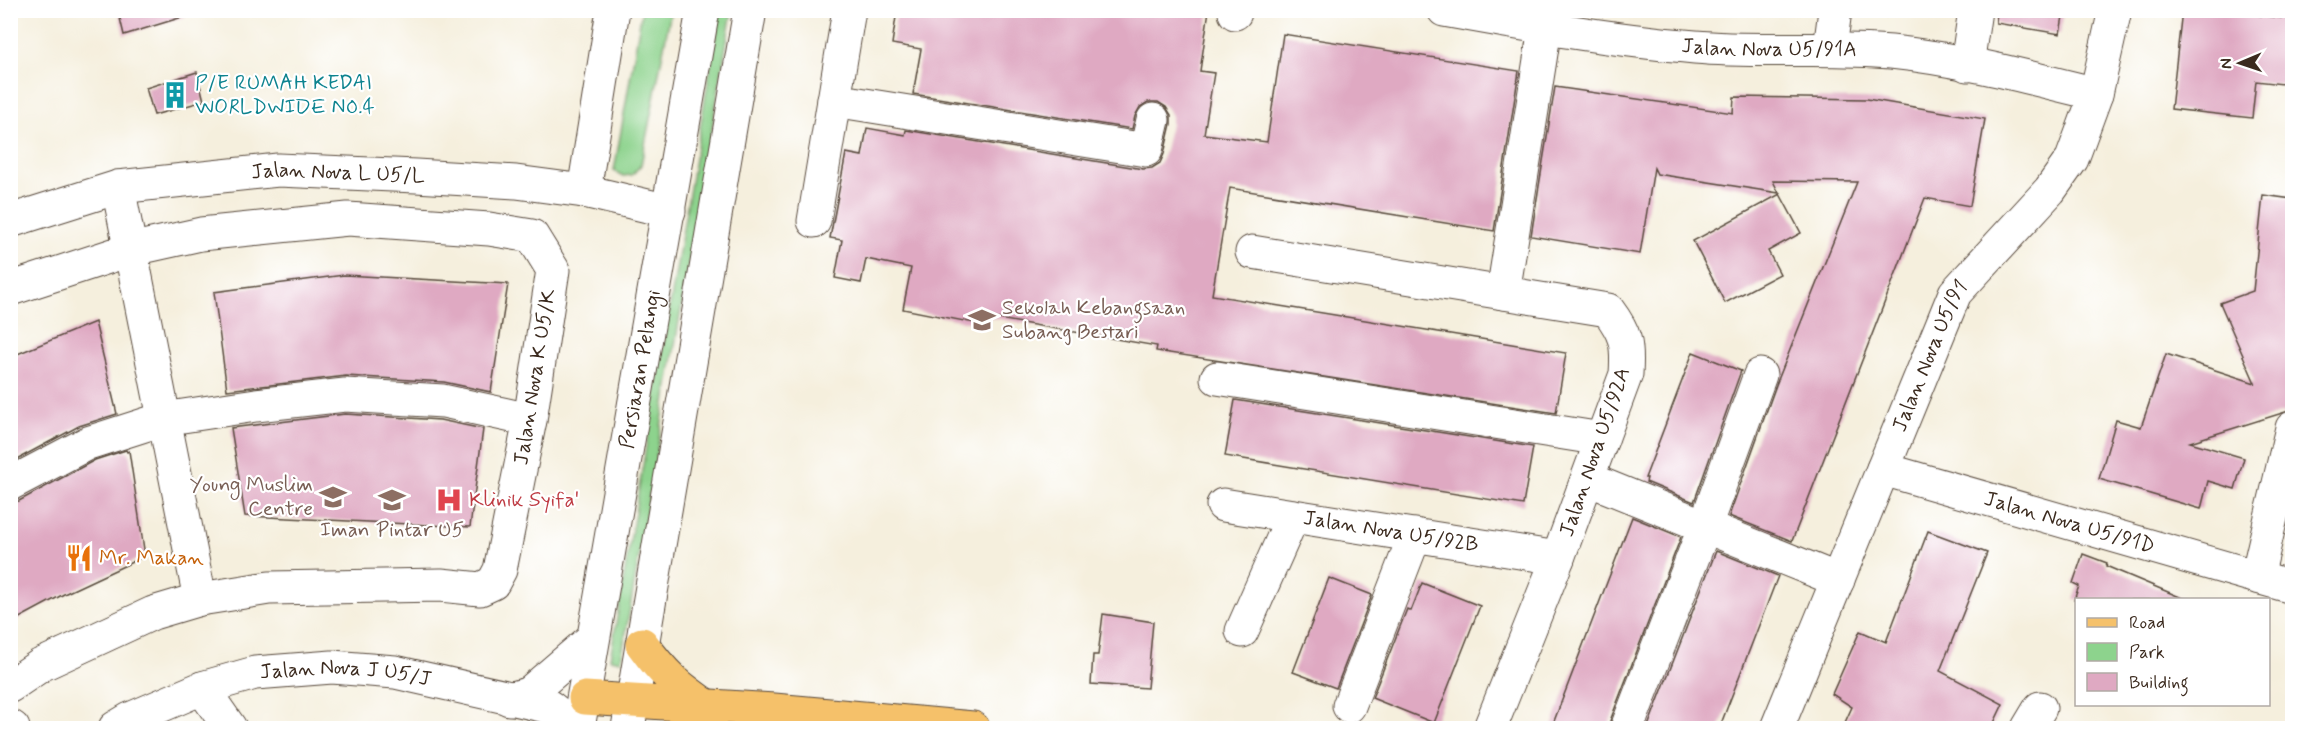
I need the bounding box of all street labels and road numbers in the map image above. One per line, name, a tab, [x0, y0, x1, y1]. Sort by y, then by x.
street label: Jalan Nova U5/91A	[1680, 32, 1857, 64]
street label: Jalan Nova L U5/L	[250, 156, 426, 191]
street label: Jalan Nova U5/91	[1886, 274, 1974, 436]
street label: Jalan Nova K U5/K	[507, 287, 563, 467]
street label: Persiaran Pelangi	[613, 288, 668, 451]
street label: Jalan Nova U5/92A	[1553, 364, 1637, 540]
street label: Jalan Nova U5/91D	[1981, 485, 2158, 561]
street label: Jalan Nova U5/92B	[1301, 504, 1481, 559]
street label: Jalan Nova J U5/J	[259, 653, 434, 694]

